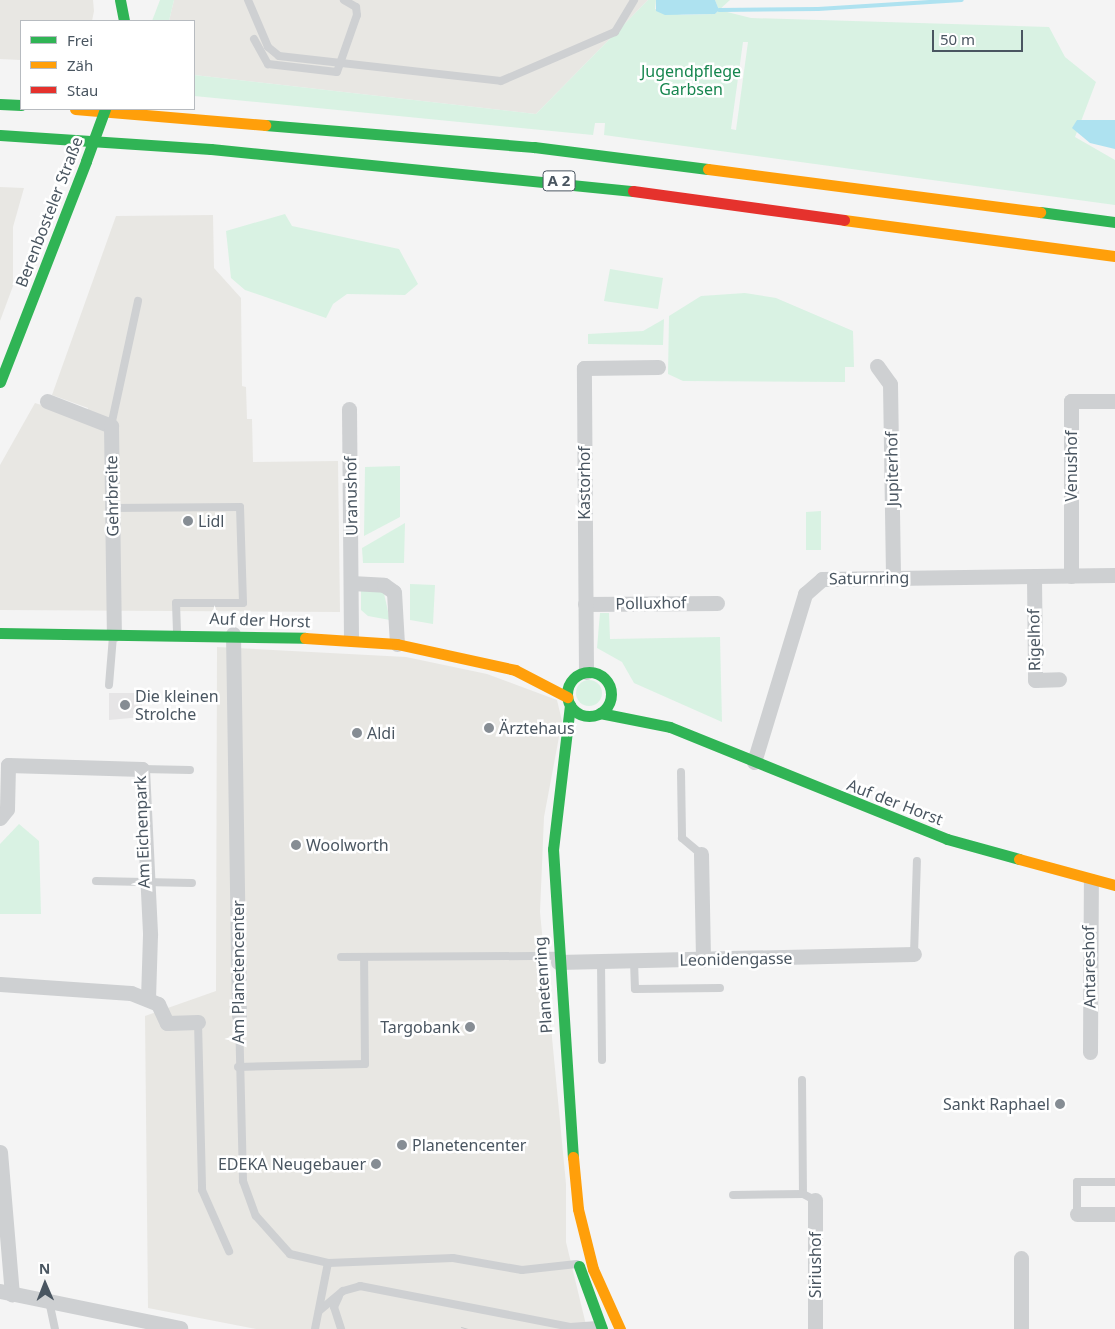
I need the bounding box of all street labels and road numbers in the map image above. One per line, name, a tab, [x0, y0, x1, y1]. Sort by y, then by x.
street label: Berenbosteler Straße	[11, 134, 87, 290]
road number: A 2	[542, 168, 576, 194]
street label: Jupiterhof	[882, 431, 902, 507]
street label: Venushof	[1061, 431, 1081, 501]
street label: Kastorhof	[574, 446, 594, 520]
street label: Gehrbreite	[102, 455, 122, 537]
street label: Uranushof	[341, 456, 361, 536]
street label: Saturnring	[829, 568, 909, 588]
street label: Polluxhof	[615, 593, 687, 613]
street label: Auf der Horst	[209, 609, 311, 631]
street label: Rigelhof	[1024, 609, 1044, 671]
street label: Am Eichenpark	[130, 775, 154, 889]
street label: Auf der Horst	[844, 775, 946, 829]
street label: Am Planetencenter	[228, 900, 248, 1044]
street label: Antareshof	[1079, 925, 1099, 1009]
street label: Planetenring	[530, 936, 556, 1034]
street label: Leonidengasse	[679, 948, 793, 970]
street label: Siriushof	[805, 1232, 825, 1298]

